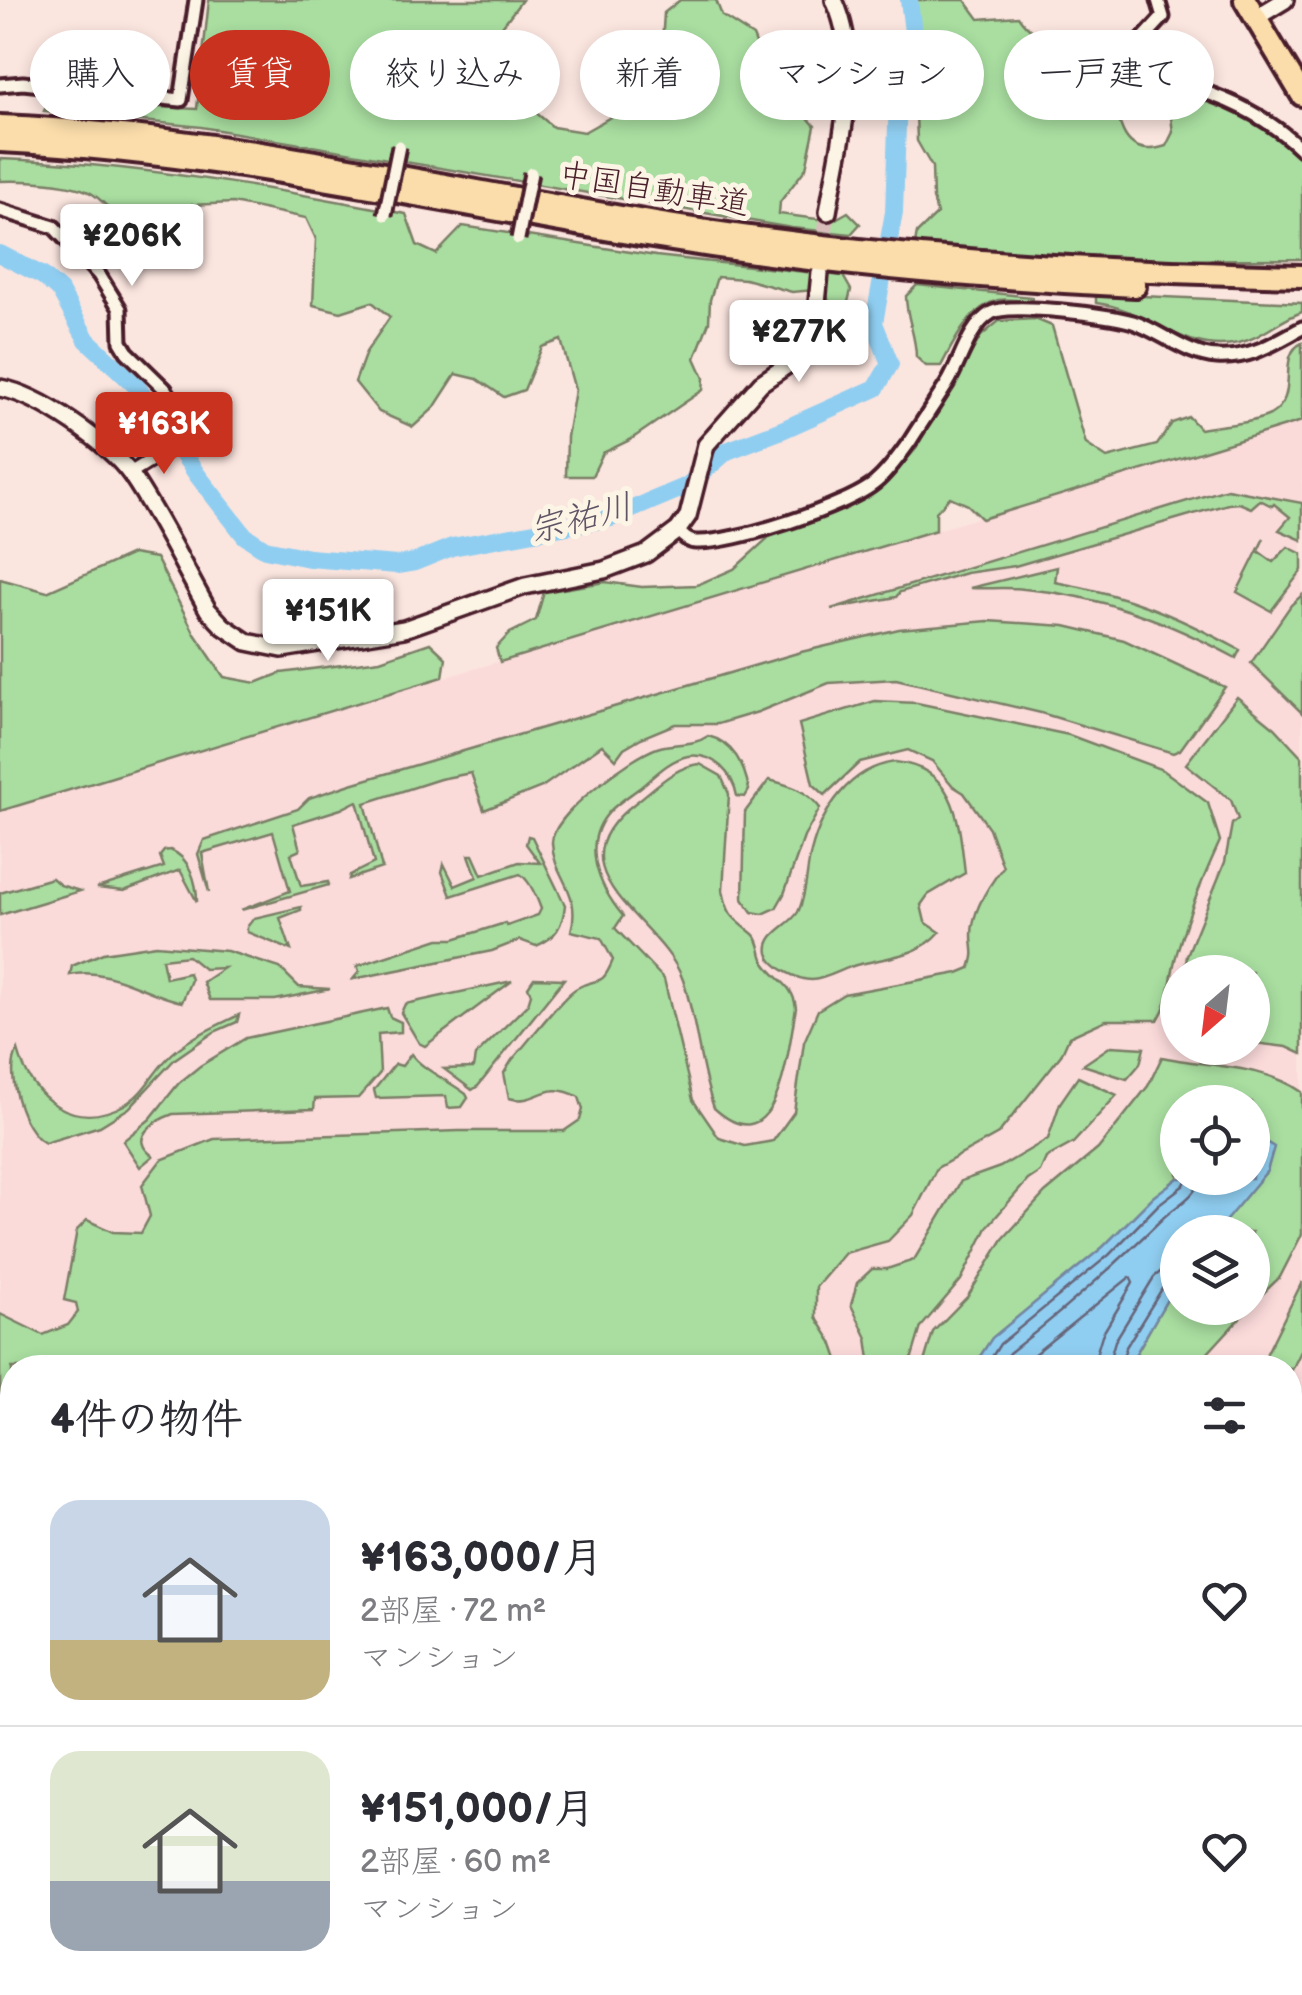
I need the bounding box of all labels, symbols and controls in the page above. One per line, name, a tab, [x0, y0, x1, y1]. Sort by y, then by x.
chip: 購入	[30, 30, 170, 120]
chip: 賃貸	[190, 30, 330, 120]
chip: 絞り込み	[350, 30, 560, 120]
chip: 新着	[580, 30, 720, 120]
chip: マンション	[740, 30, 984, 120]
chip: 一戸建て	[1004, 30, 1214, 120]
street label: 中国自動車道	[556, 156, 752, 224]
pin: ¥206K	[62, 204, 202, 289]
text: ¥206K	[82, 217, 182, 256]
pin: ¥277K	[729, 300, 869, 385]
text: ¥277K	[751, 313, 847, 352]
pin: ¥163K	[94, 392, 234, 477]
text: ¥163K	[118, 405, 211, 444]
water label: 宗祐川	[525, 485, 637, 553]
pin: ¥151K	[258, 579, 398, 664]
text: ¥151K	[285, 592, 371, 631]
north arrow	[1160, 955, 1270, 1065]
map controls	[1160, 955, 1270, 1325]
button: locate	[1160, 1085, 1270, 1195]
button: layers	[1160, 1215, 1270, 1325]
icon: filters	[1197, 1388, 1252, 1443]
text: 4件の物件	[50, 1395, 243, 1446]
text: ¥163,000/月	[360, 1533, 603, 1584]
icon: home	[130, 1540, 250, 1660]
icon: heart	[1197, 1573, 1252, 1628]
text: 2部屋 · 72 m²	[360, 1592, 546, 1631]
text: マンション	[360, 1639, 519, 1678]
text: ¥151,000/月	[360, 1784, 595, 1835]
icon: home	[130, 1791, 250, 1911]
icon: heart	[1197, 1824, 1252, 1879]
text: 2部屋 · 60 m²	[360, 1843, 551, 1882]
text: マンション	[360, 1890, 519, 1929]

